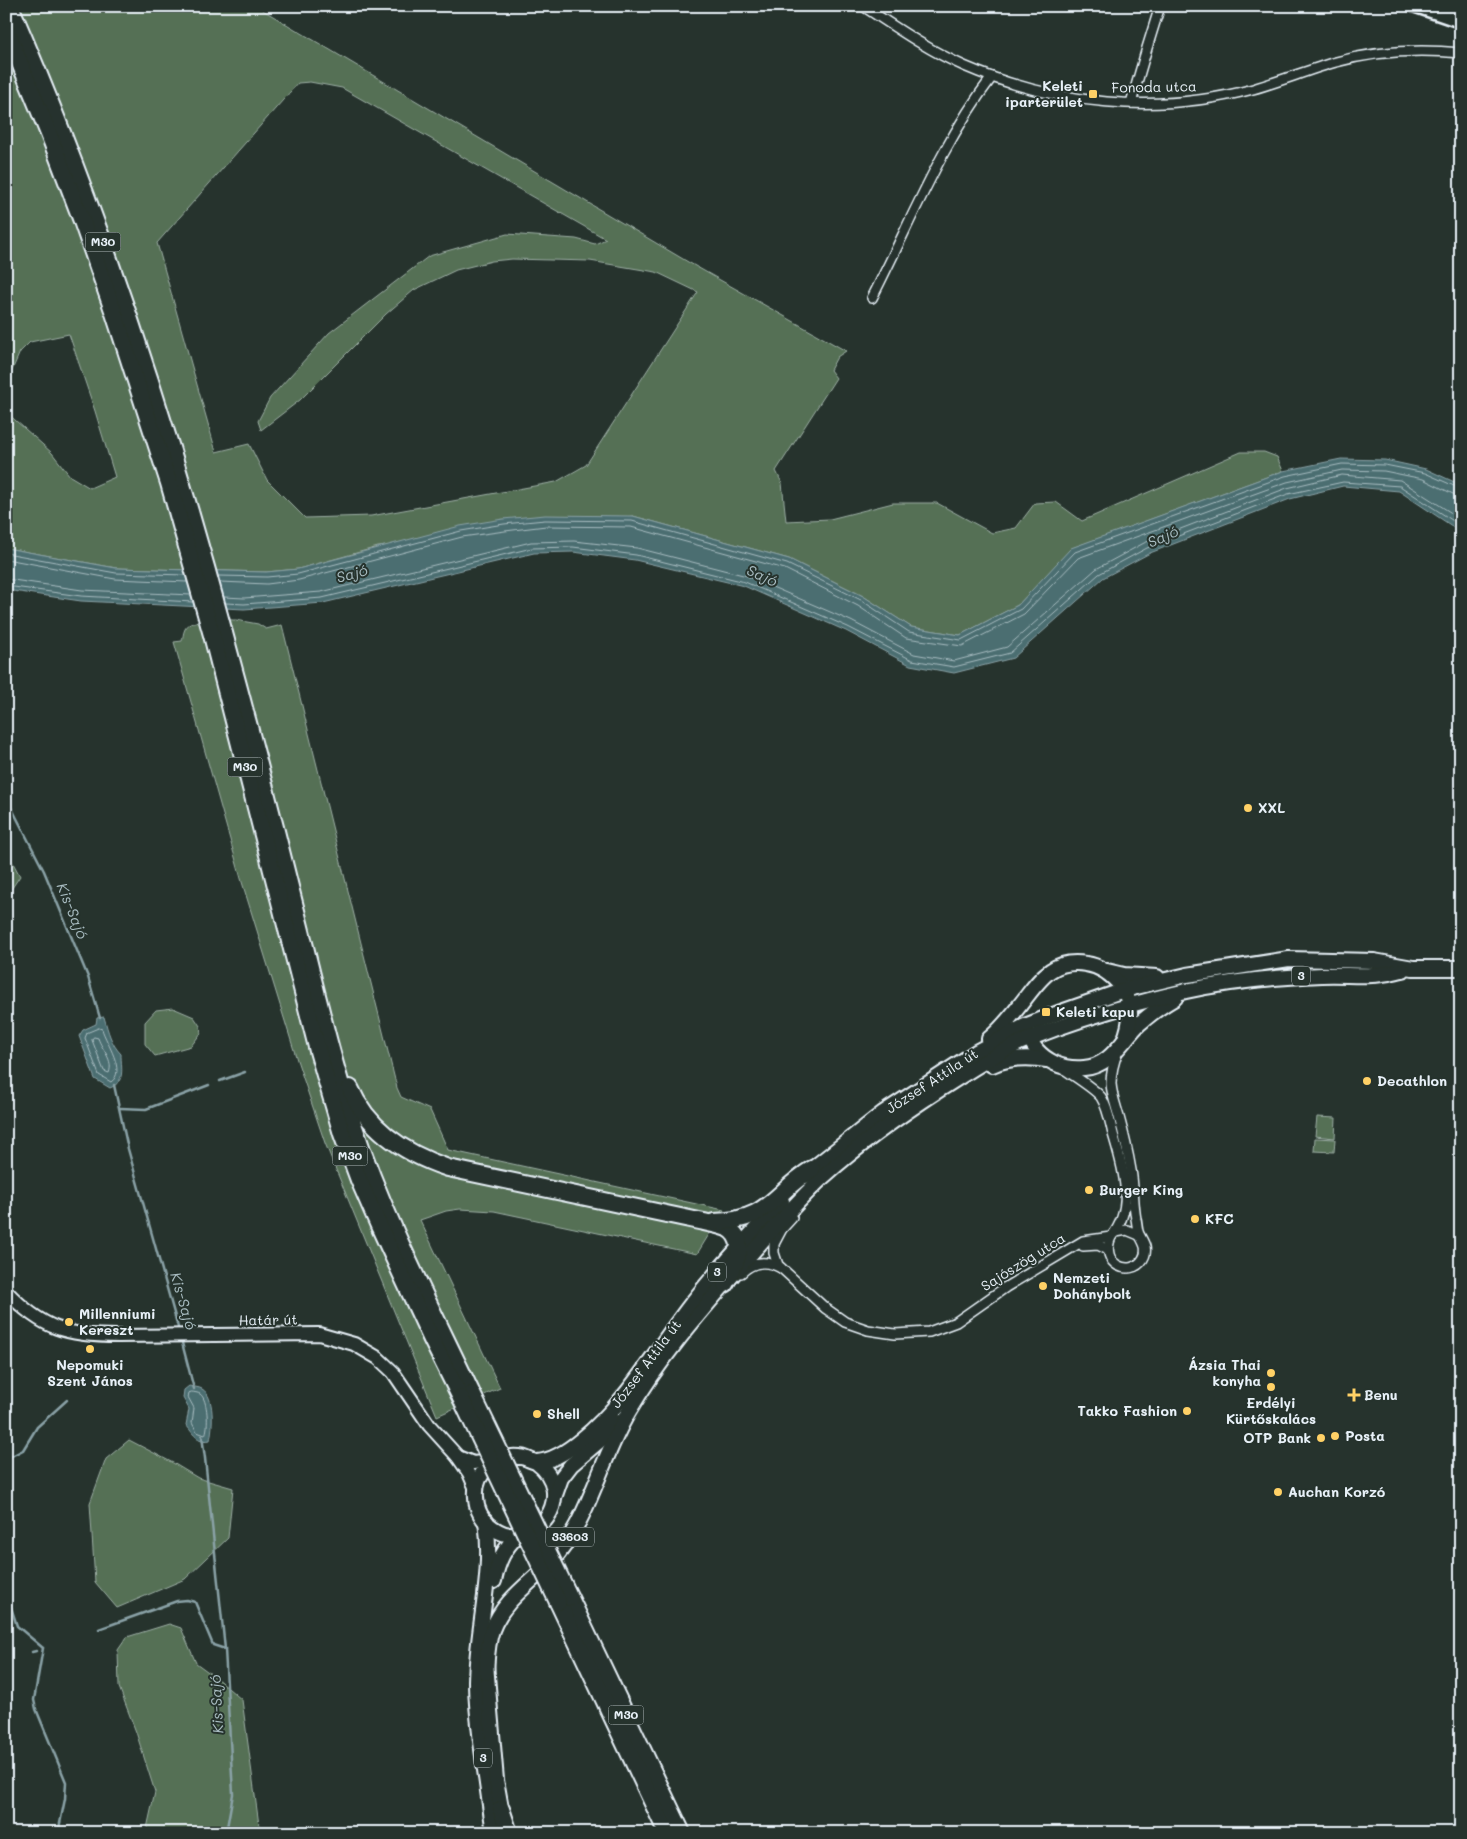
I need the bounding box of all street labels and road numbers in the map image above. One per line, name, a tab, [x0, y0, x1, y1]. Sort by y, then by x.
street label: Fonoda utca	[1111, 76, 1197, 97]
road number: M30	[86, 232, 120, 252]
road number: M30	[228, 758, 262, 776]
road number: 3	[1292, 966, 1310, 986]
street label: József Attila út	[882, 1044, 981, 1117]
road number: M30	[332, 1146, 368, 1166]
street label: Sajószög utca	[977, 1228, 1068, 1295]
road number: 3	[708, 1262, 726, 1282]
street label: Határ út	[238, 1309, 298, 1330]
street label: József Attila út	[606, 1316, 685, 1412]
road number: 33603	[546, 1528, 594, 1546]
road number: M30	[608, 1706, 644, 1724]
road number: 3	[474, 1749, 492, 1768]

